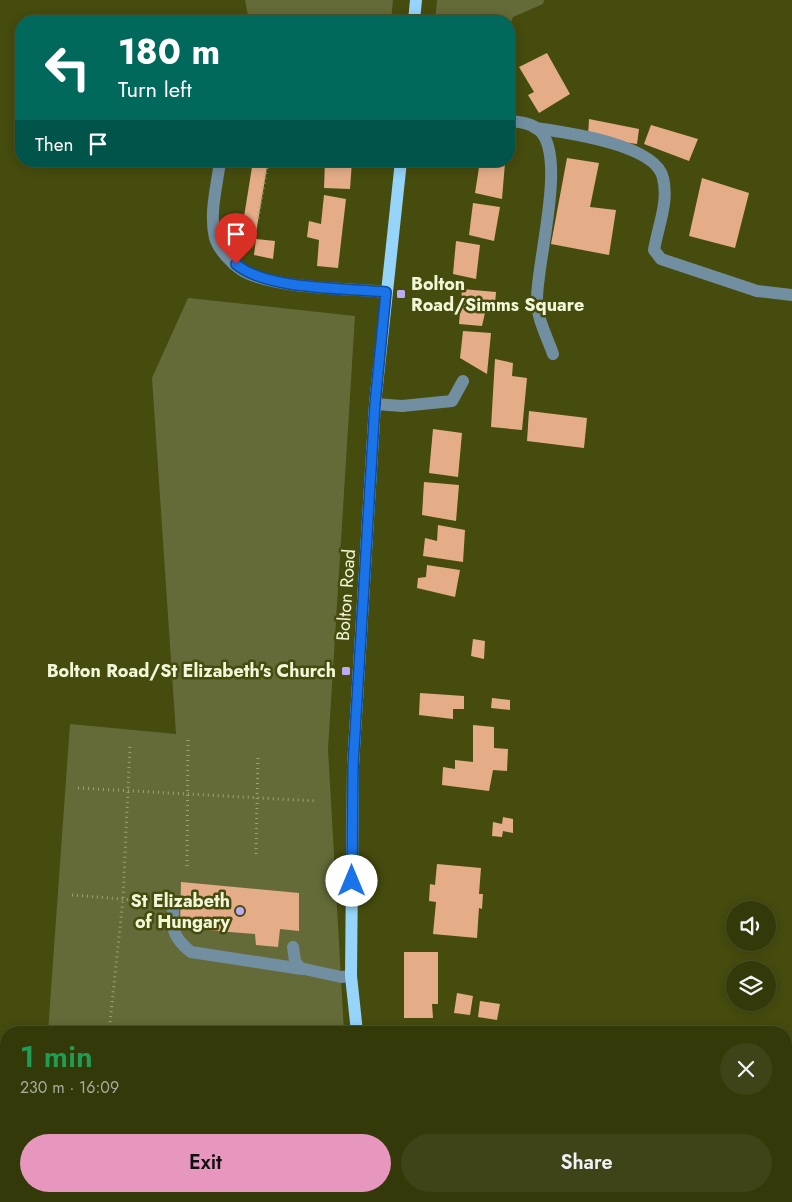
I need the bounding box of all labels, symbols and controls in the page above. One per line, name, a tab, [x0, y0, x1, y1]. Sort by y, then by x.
text: 180 m	[118, 27, 220, 77]
icon: left	[35, 35, 100, 100]
text: Turn left	[118, 73, 192, 105]
icon: arrive	[84, 130, 112, 158]
text: Then	[35, 131, 74, 158]
pin	[215, 213, 257, 264]
icon: arrive	[222, 220, 250, 248]
place label: Bolton Road/Simms Square	[411, 271, 584, 318]
marker: Bolton Road/Simms Square	[395, 288, 407, 300]
street label: Bolton Road	[330, 548, 362, 642]
place label: Bolton Road/St Elizabeth's Church	[47, 658, 336, 684]
marker: Bolton Road/St Elizabeth's Church	[340, 665, 352, 677]
position arrow	[325, 854, 377, 906]
place label: St Elizabeth of Hungary	[130, 888, 231, 935]
map controls	[726, 901, 776, 1011]
button: sound	[726, 901, 776, 951]
marker: St Elizabeth of Hungary	[234, 905, 246, 917]
button: layers	[726, 961, 776, 1011]
text: 1 min	[20, 1035, 93, 1078]
button: close	[720, 1043, 772, 1095]
text: 230 m · 16:09	[20, 1076, 119, 1099]
button: Exit	[20, 1134, 391, 1192]
button: Share	[401, 1134, 772, 1192]

